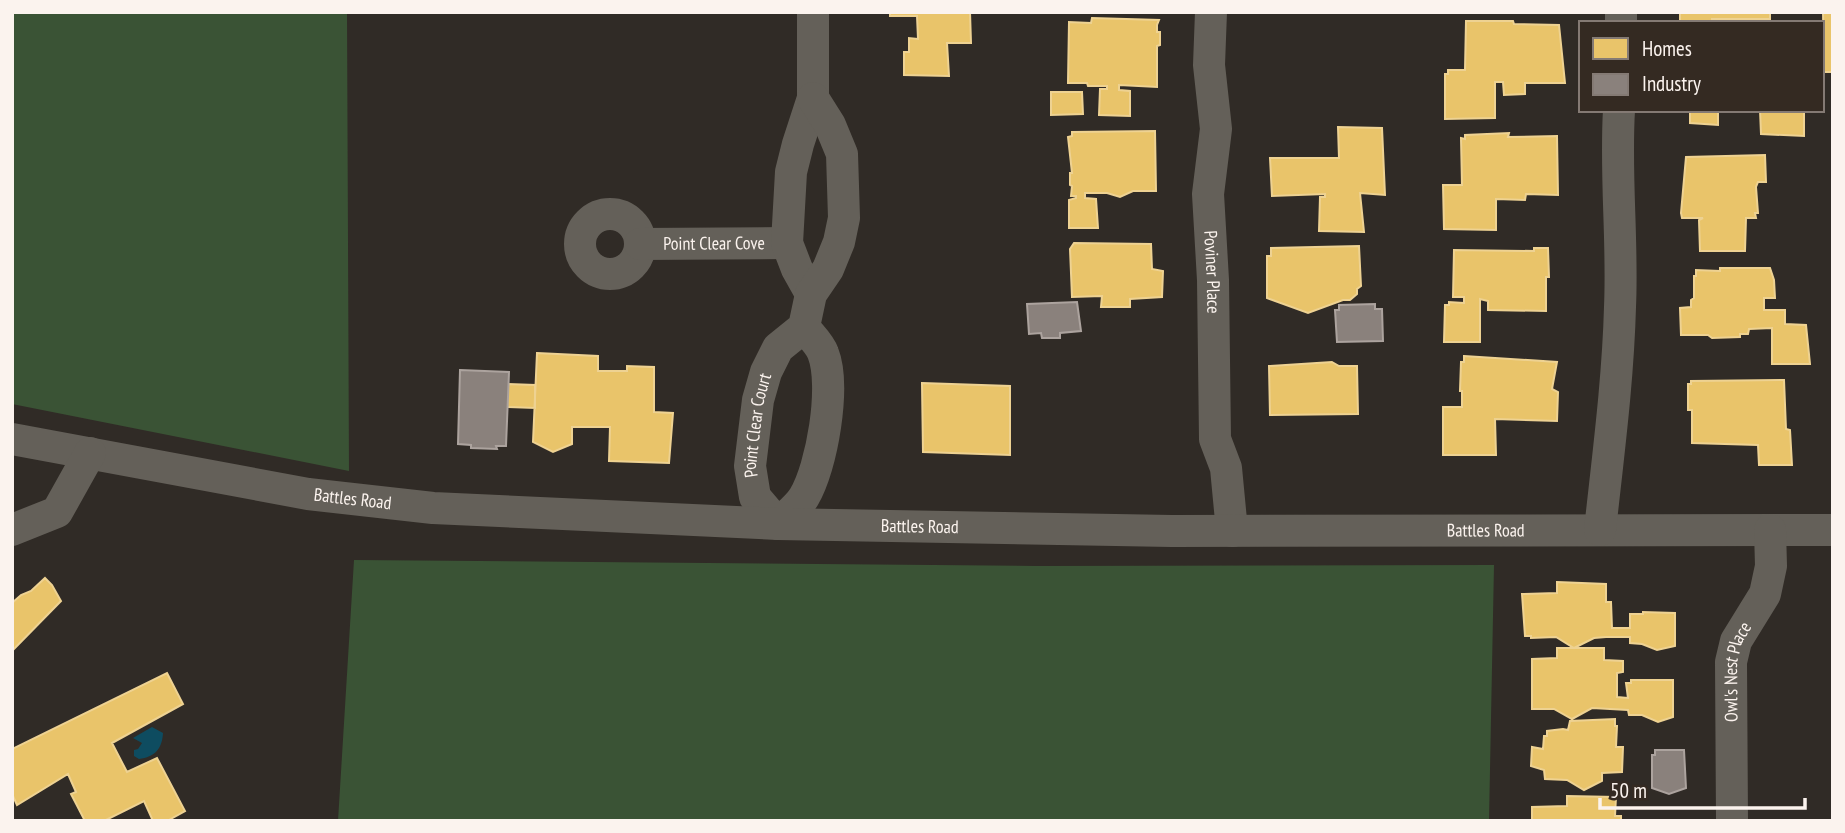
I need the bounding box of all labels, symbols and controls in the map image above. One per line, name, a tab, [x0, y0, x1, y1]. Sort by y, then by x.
legend	[1579, 21, 1824, 112]
text: Homes	[1642, 35, 1692, 62]
text: Industry	[1642, 70, 1701, 97]
street label: Poviner Place	[1199, 230, 1225, 314]
street label: Point Clear Cove	[663, 231, 765, 255]
street label: Point Clear Court	[738, 370, 776, 479]
street label: Battles Road	[313, 483, 393, 514]
street label: Battles Road	[881, 514, 959, 538]
street label: Battles Road	[1447, 518, 1525, 542]
street label: Owl's Nest Place	[1719, 617, 1756, 722]
scale bar	[1600, 766, 1805, 810]
text: 50 m	[1610, 777, 1647, 804]

